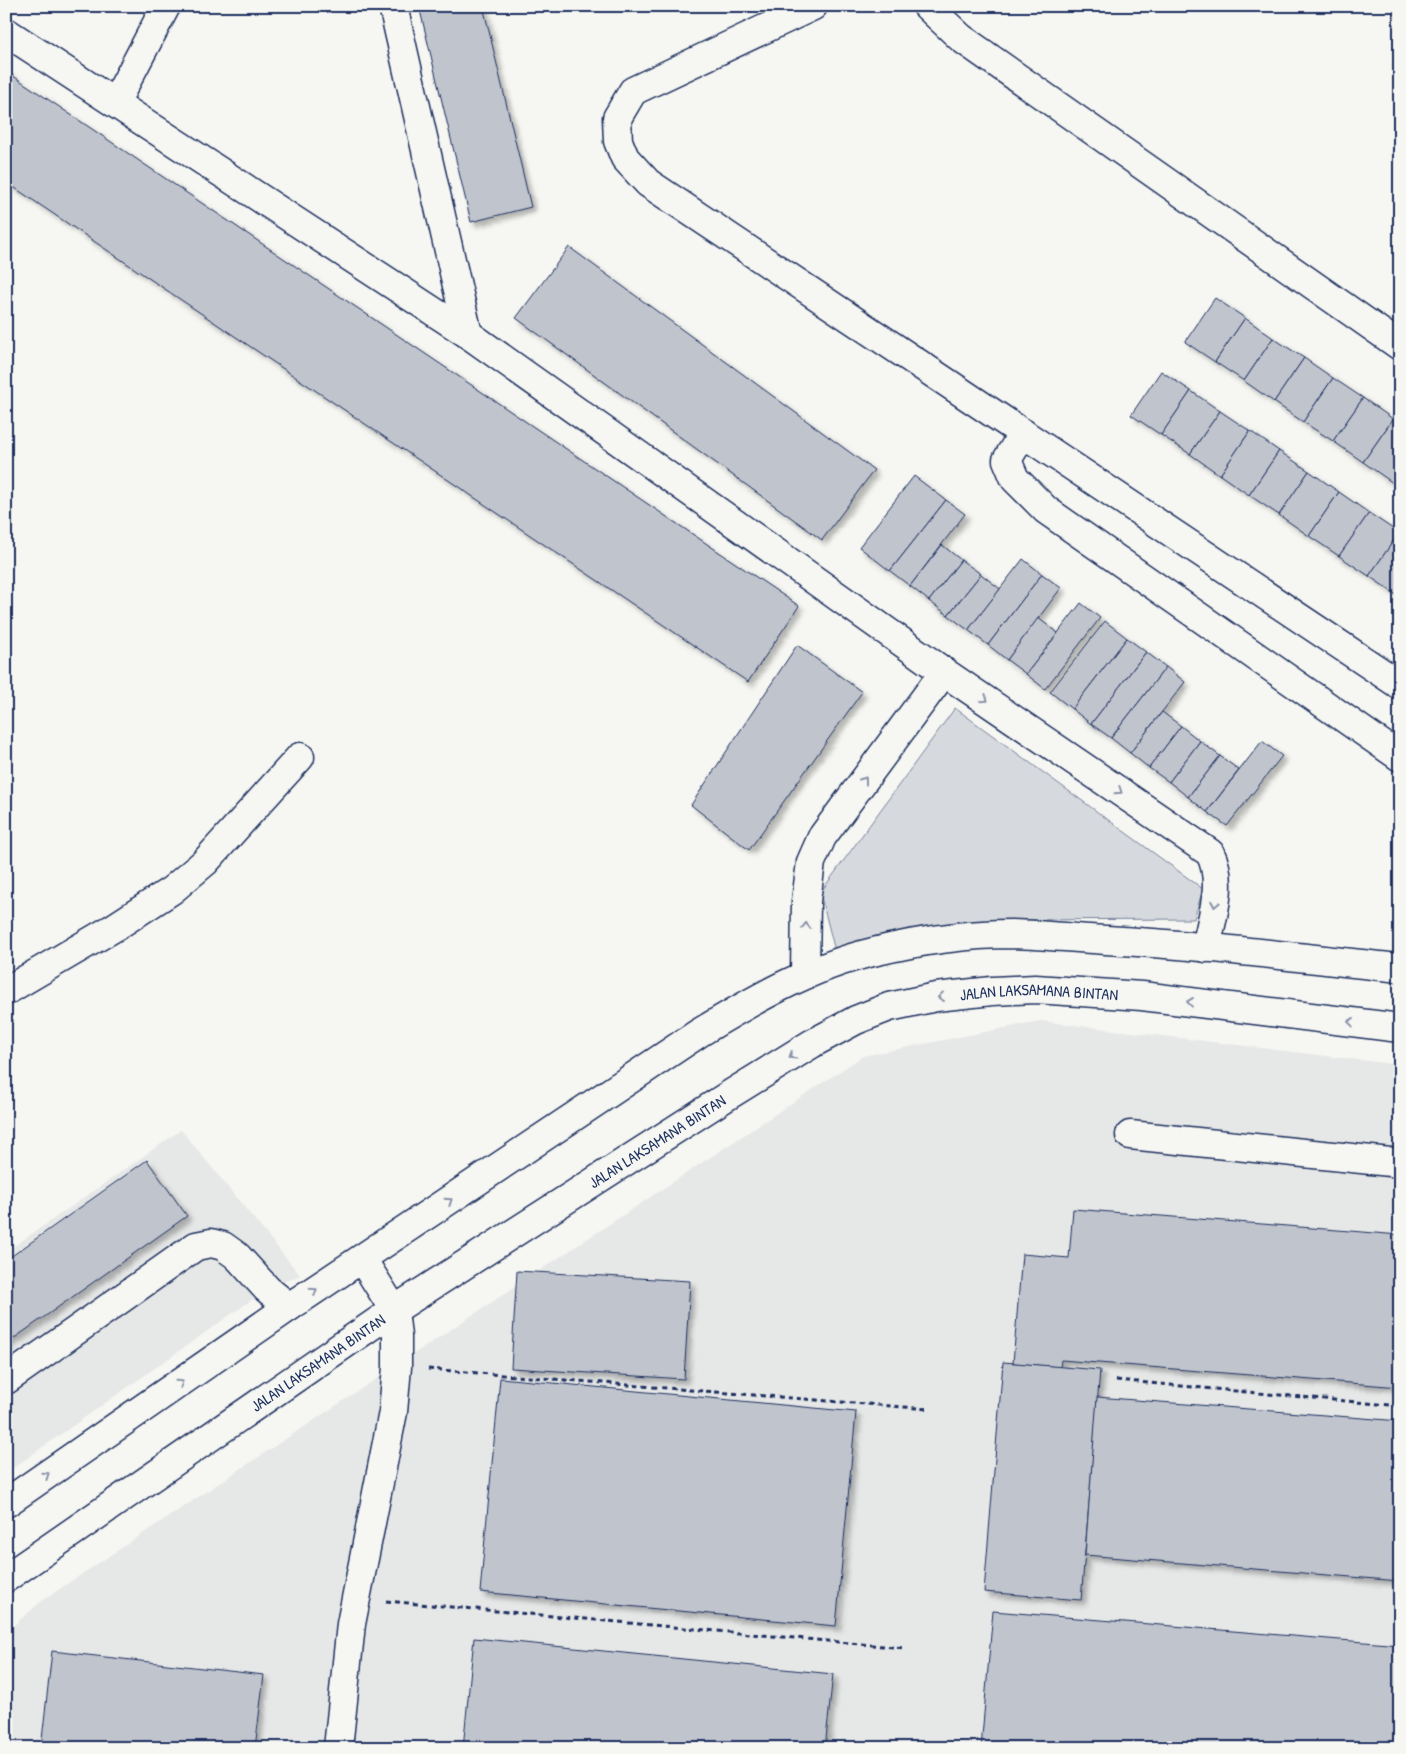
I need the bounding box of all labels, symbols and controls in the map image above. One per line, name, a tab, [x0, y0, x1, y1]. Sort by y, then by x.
one-way arrow	[979, 693, 988, 702]
one-way arrow	[859, 777, 867, 786]
one-way arrow	[1113, 785, 1122, 794]
one-way arrow	[1210, 899, 1220, 908]
one-way arrow	[801, 922, 811, 930]
street label: JALAN LAKSAMANA BINTAN	[959, 978, 1119, 1005]
one-way arrow	[937, 991, 945, 1002]
one-way arrow	[1186, 997, 1194, 1008]
one-way arrow	[1347, 1017, 1355, 1028]
one-way arrow	[788, 1050, 797, 1059]
street label: JALAN LAKSAMANA BINTAN	[584, 1089, 730, 1193]
one-way arrow	[443, 1198, 453, 1207]
one-way arrow	[308, 1288, 317, 1297]
street label: JALAN LAKSAMANA BINTAN	[246, 1308, 389, 1417]
one-way arrow	[174, 1380, 184, 1389]
one-way arrow	[40, 1472, 50, 1481]

